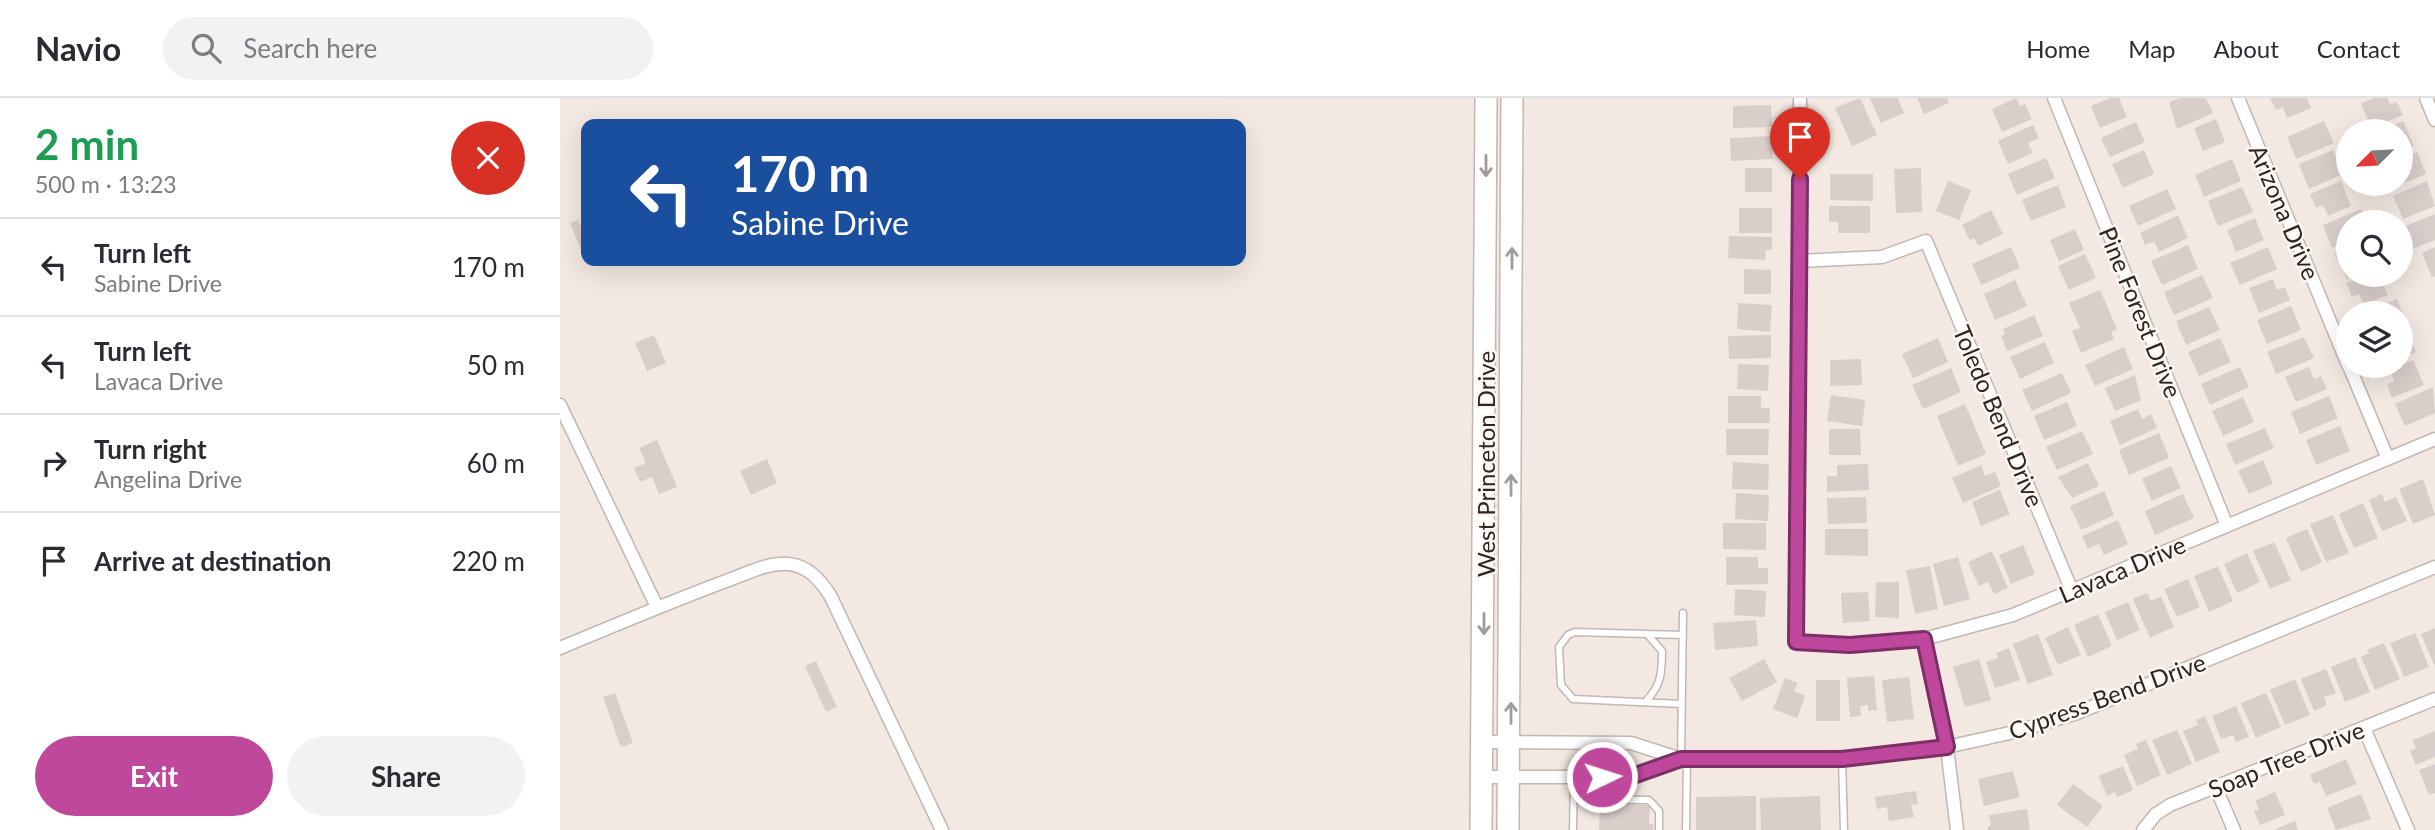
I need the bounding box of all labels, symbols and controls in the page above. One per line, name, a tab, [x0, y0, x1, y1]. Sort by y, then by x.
search box	[163, 17, 653, 80]
text: Navio	[35, 28, 121, 68]
icon: search	[187, 29, 225, 67]
text: Search here	[243, 32, 377, 64]
text: Home	[2026, 34, 2090, 63]
text: Map	[2128, 34, 2176, 63]
text: About	[2214, 34, 2279, 63]
text: Contact	[2317, 34, 2400, 63]
pin	[1770, 107, 1830, 179]
icon: arrive	[1781, 118, 1819, 156]
text: 2 min	[35, 119, 139, 169]
north arrow	[2336, 119, 2413, 196]
map controls	[2336, 119, 2413, 378]
button: close	[451, 121, 525, 195]
street label: Arizona Drive	[2244, 140, 2326, 284]
text: 170 m	[731, 144, 869, 202]
icon: left	[616, 147, 707, 238]
one-way arrow	[1479, 154, 1493, 177]
text: 500 m · 13:23	[35, 170, 177, 198]
text: Sabine Drive	[731, 203, 909, 242]
button: search	[2336, 210, 2413, 287]
street label: Pine Forest Drive	[2094, 222, 2188, 402]
text: Turn left	[94, 237, 191, 269]
one-way arrow	[1505, 247, 1519, 270]
icon: left	[35, 248, 73, 286]
text: 170 m	[452, 251, 525, 283]
text: Sabine Drive	[94, 269, 222, 297]
button: layers	[2336, 301, 2413, 378]
street label: Toledo Bend Drive	[1948, 321, 2050, 511]
text: Turn left	[94, 335, 191, 367]
icon: left	[35, 346, 73, 384]
text: 50 m	[467, 349, 525, 381]
street label: West Princeton Drive	[1471, 351, 1500, 577]
text: Lavaca Drive	[94, 367, 223, 395]
text: Turn right	[94, 433, 207, 465]
icon: right	[35, 444, 73, 482]
text: 60 m	[467, 447, 525, 479]
text: Angelina Drive	[94, 465, 242, 493]
one-way arrow	[1504, 474, 1518, 497]
street label: Lavaca Drive	[2054, 529, 2190, 609]
icon: arrive	[35, 542, 73, 580]
text: Arrive at destination	[94, 545, 331, 577]
text: 220 m	[452, 545, 525, 577]
one-way arrow	[1477, 612, 1491, 635]
street label: Cypress Bend Drive	[2005, 647, 2209, 745]
one-way arrow	[1504, 702, 1518, 725]
street label: Soap Tree Drive	[2204, 714, 2368, 804]
button: Exit	[35, 736, 273, 816]
button: Share	[287, 736, 525, 816]
position arrow	[1565, 740, 1639, 814]

